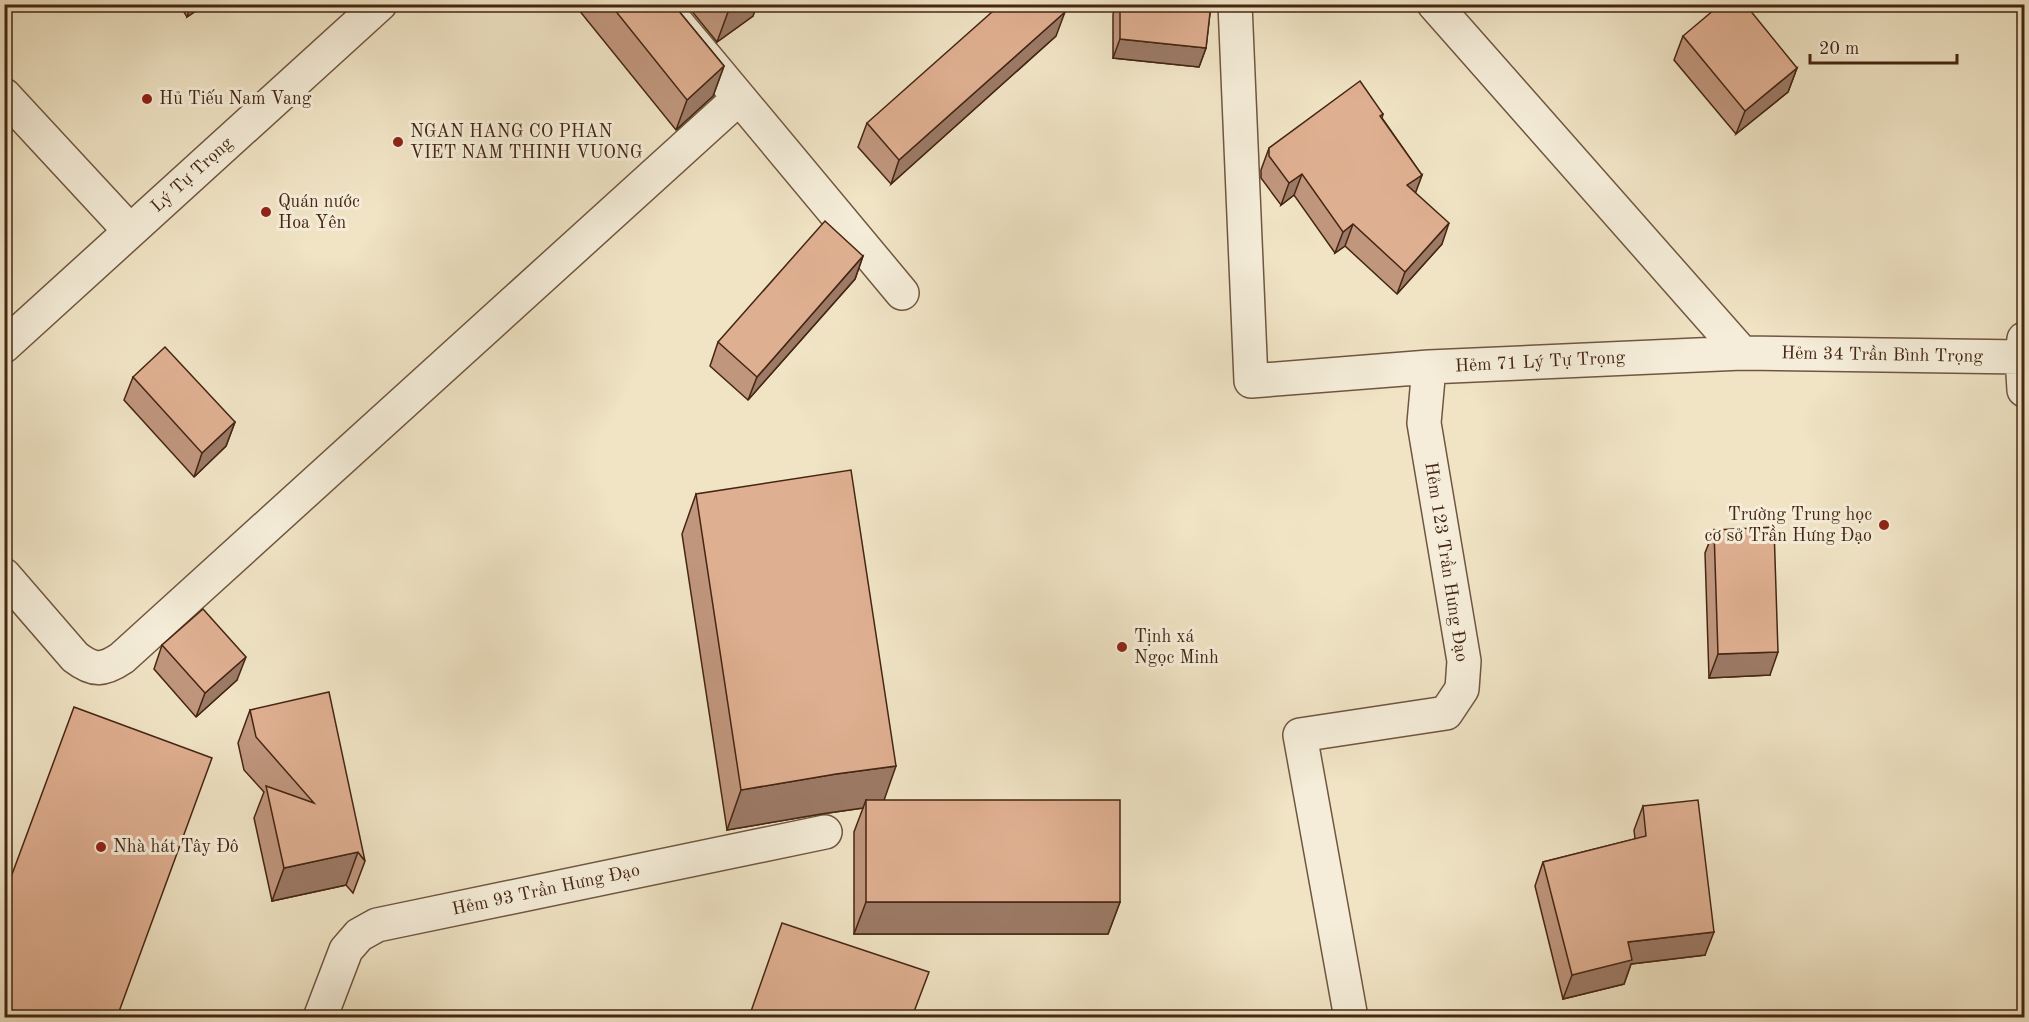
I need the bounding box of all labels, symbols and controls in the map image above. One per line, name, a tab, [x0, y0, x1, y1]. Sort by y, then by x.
scale bar	[1810, 27, 1957, 65]
text: 20 m	[1819, 40, 1859, 58]
place label: Hủ Tiếu Nam Vang	[159, 89, 312, 108]
marker: Hủ Tiếu Nam Vang	[140, 92, 154, 106]
place label: NGAN HANG CO PHAN VIET NAM THINH VUONG	[410, 123, 643, 162]
street label: Lý Tự Trọng	[148, 134, 236, 216]
marker: NGAN HANG CO PHAN VIET NAM THINH VUONG	[391, 135, 405, 149]
place label: Quán nước Hoa Yên	[278, 193, 360, 232]
marker: Quán nước Hoa Yên	[259, 205, 273, 219]
street label: Hẻm 34 Trần Bình Trọng	[1781, 341, 1983, 366]
street label: Hẻm 71 Lý Tự Trọng	[1454, 349, 1626, 375]
street label: Hẻm 123 Trần Hưng Đạo	[1421, 460, 1474, 663]
place label: Trường Trung học cơ sở Trần Hưng Đạo	[1705, 506, 1872, 545]
marker: Trường Trung học cơ sở Trần Hưng Đạo	[1877, 518, 1891, 532]
place label: Tịnh xá Ngọc Minh	[1134, 628, 1219, 667]
marker: Tịnh xá Ngọc Minh	[1115, 640, 1129, 654]
place label: Nhà hát Tây Đô	[113, 838, 239, 856]
marker: Nhà hát Tây Đô	[94, 840, 108, 854]
street label: Hẻm 93 Trần Hưng Đạo	[450, 858, 642, 919]

